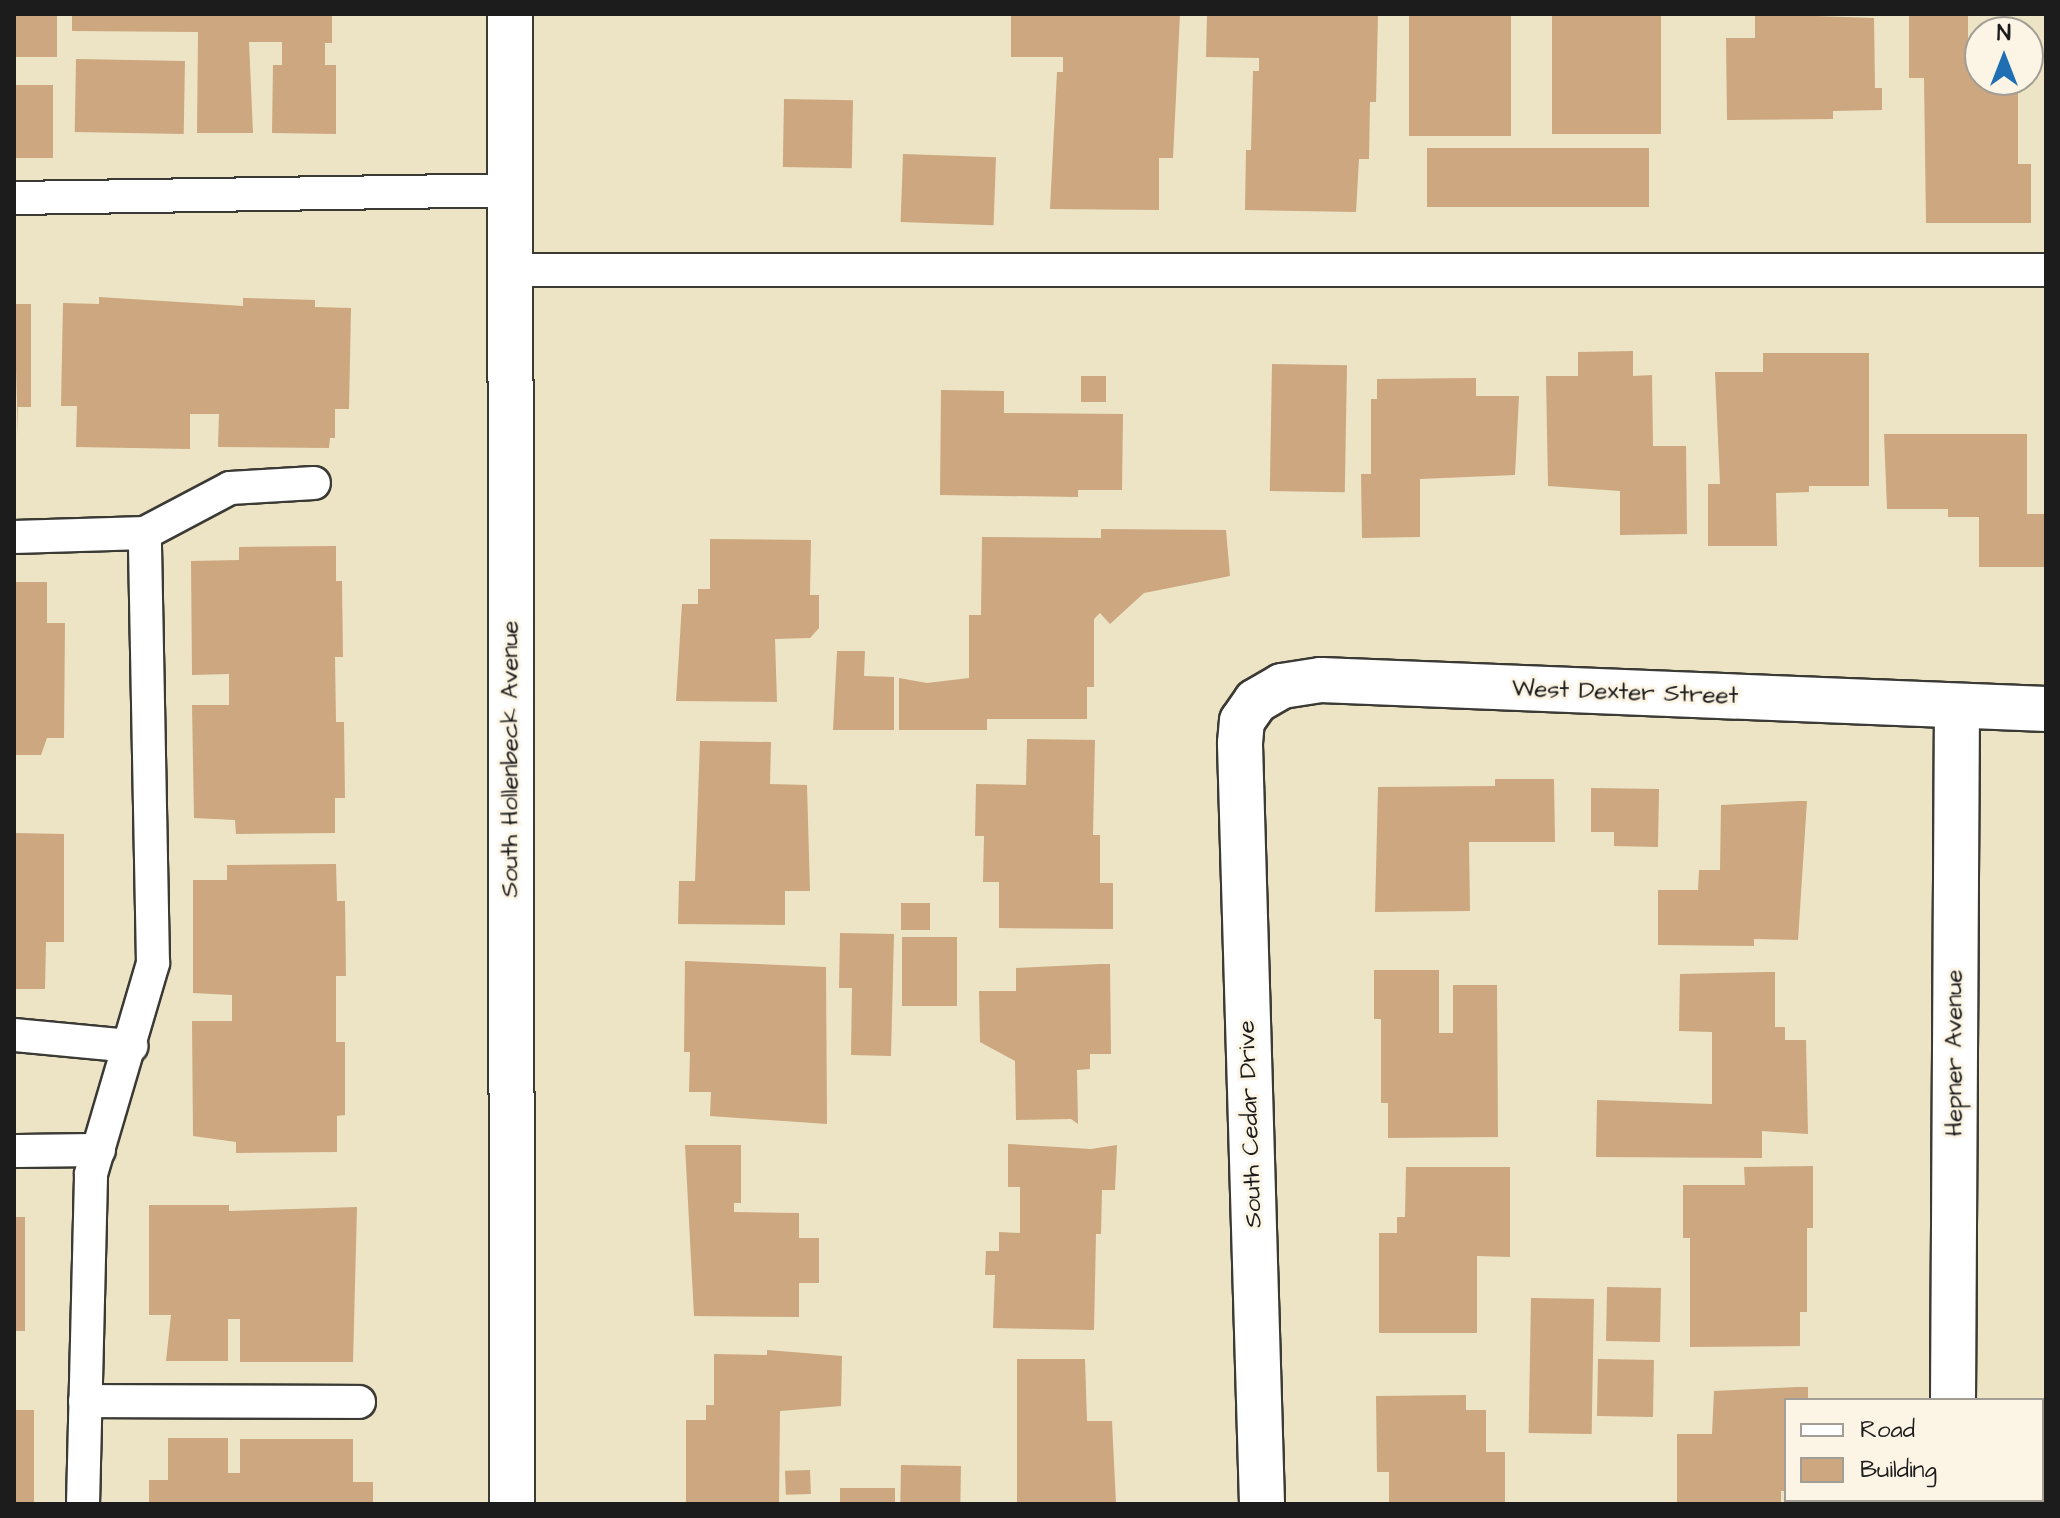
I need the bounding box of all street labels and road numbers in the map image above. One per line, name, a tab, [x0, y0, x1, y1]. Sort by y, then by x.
street label: South Hollenbeck Avenue	[497, 621, 525, 897]
street label: West Dexter Street	[1511, 675, 1739, 711]
street label: Hepner Avenue	[1941, 970, 1969, 1136]
street label: South Cedar Drive	[1233, 1020, 1269, 1228]

